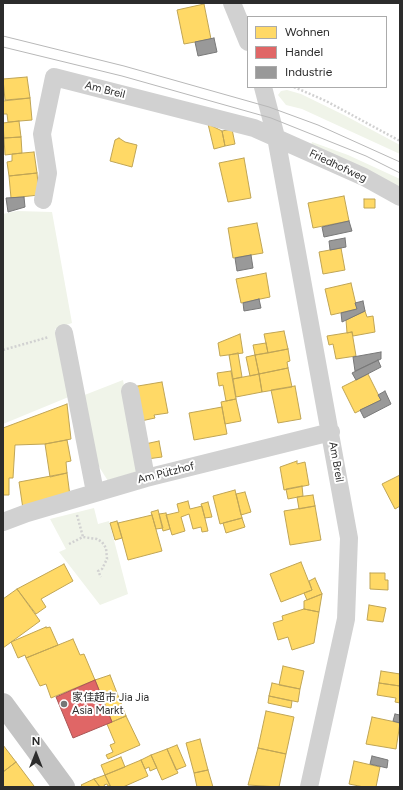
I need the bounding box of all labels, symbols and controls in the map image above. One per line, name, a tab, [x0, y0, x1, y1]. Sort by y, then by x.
legend	[247, 16, 387, 88]
text: Wohnen	[285, 25, 330, 39]
text: Handel	[285, 45, 323, 59]
text: Industrie	[285, 65, 332, 79]
street label: Am Breil	[84, 79, 126, 101]
street label: Friedhofweg	[307, 147, 369, 185]
street label: Am Breil	[326, 441, 346, 483]
street label: Am Pützhof	[136, 460, 196, 486]
place label: 家佳超市 Jia Jia Asia Markt	[72, 691, 149, 717]
marker: 家佳超市 Jia Jia Asia Markt	[59, 699, 69, 709]
north arrow	[16, 734, 56, 774]
text: N	[32, 735, 40, 748]

